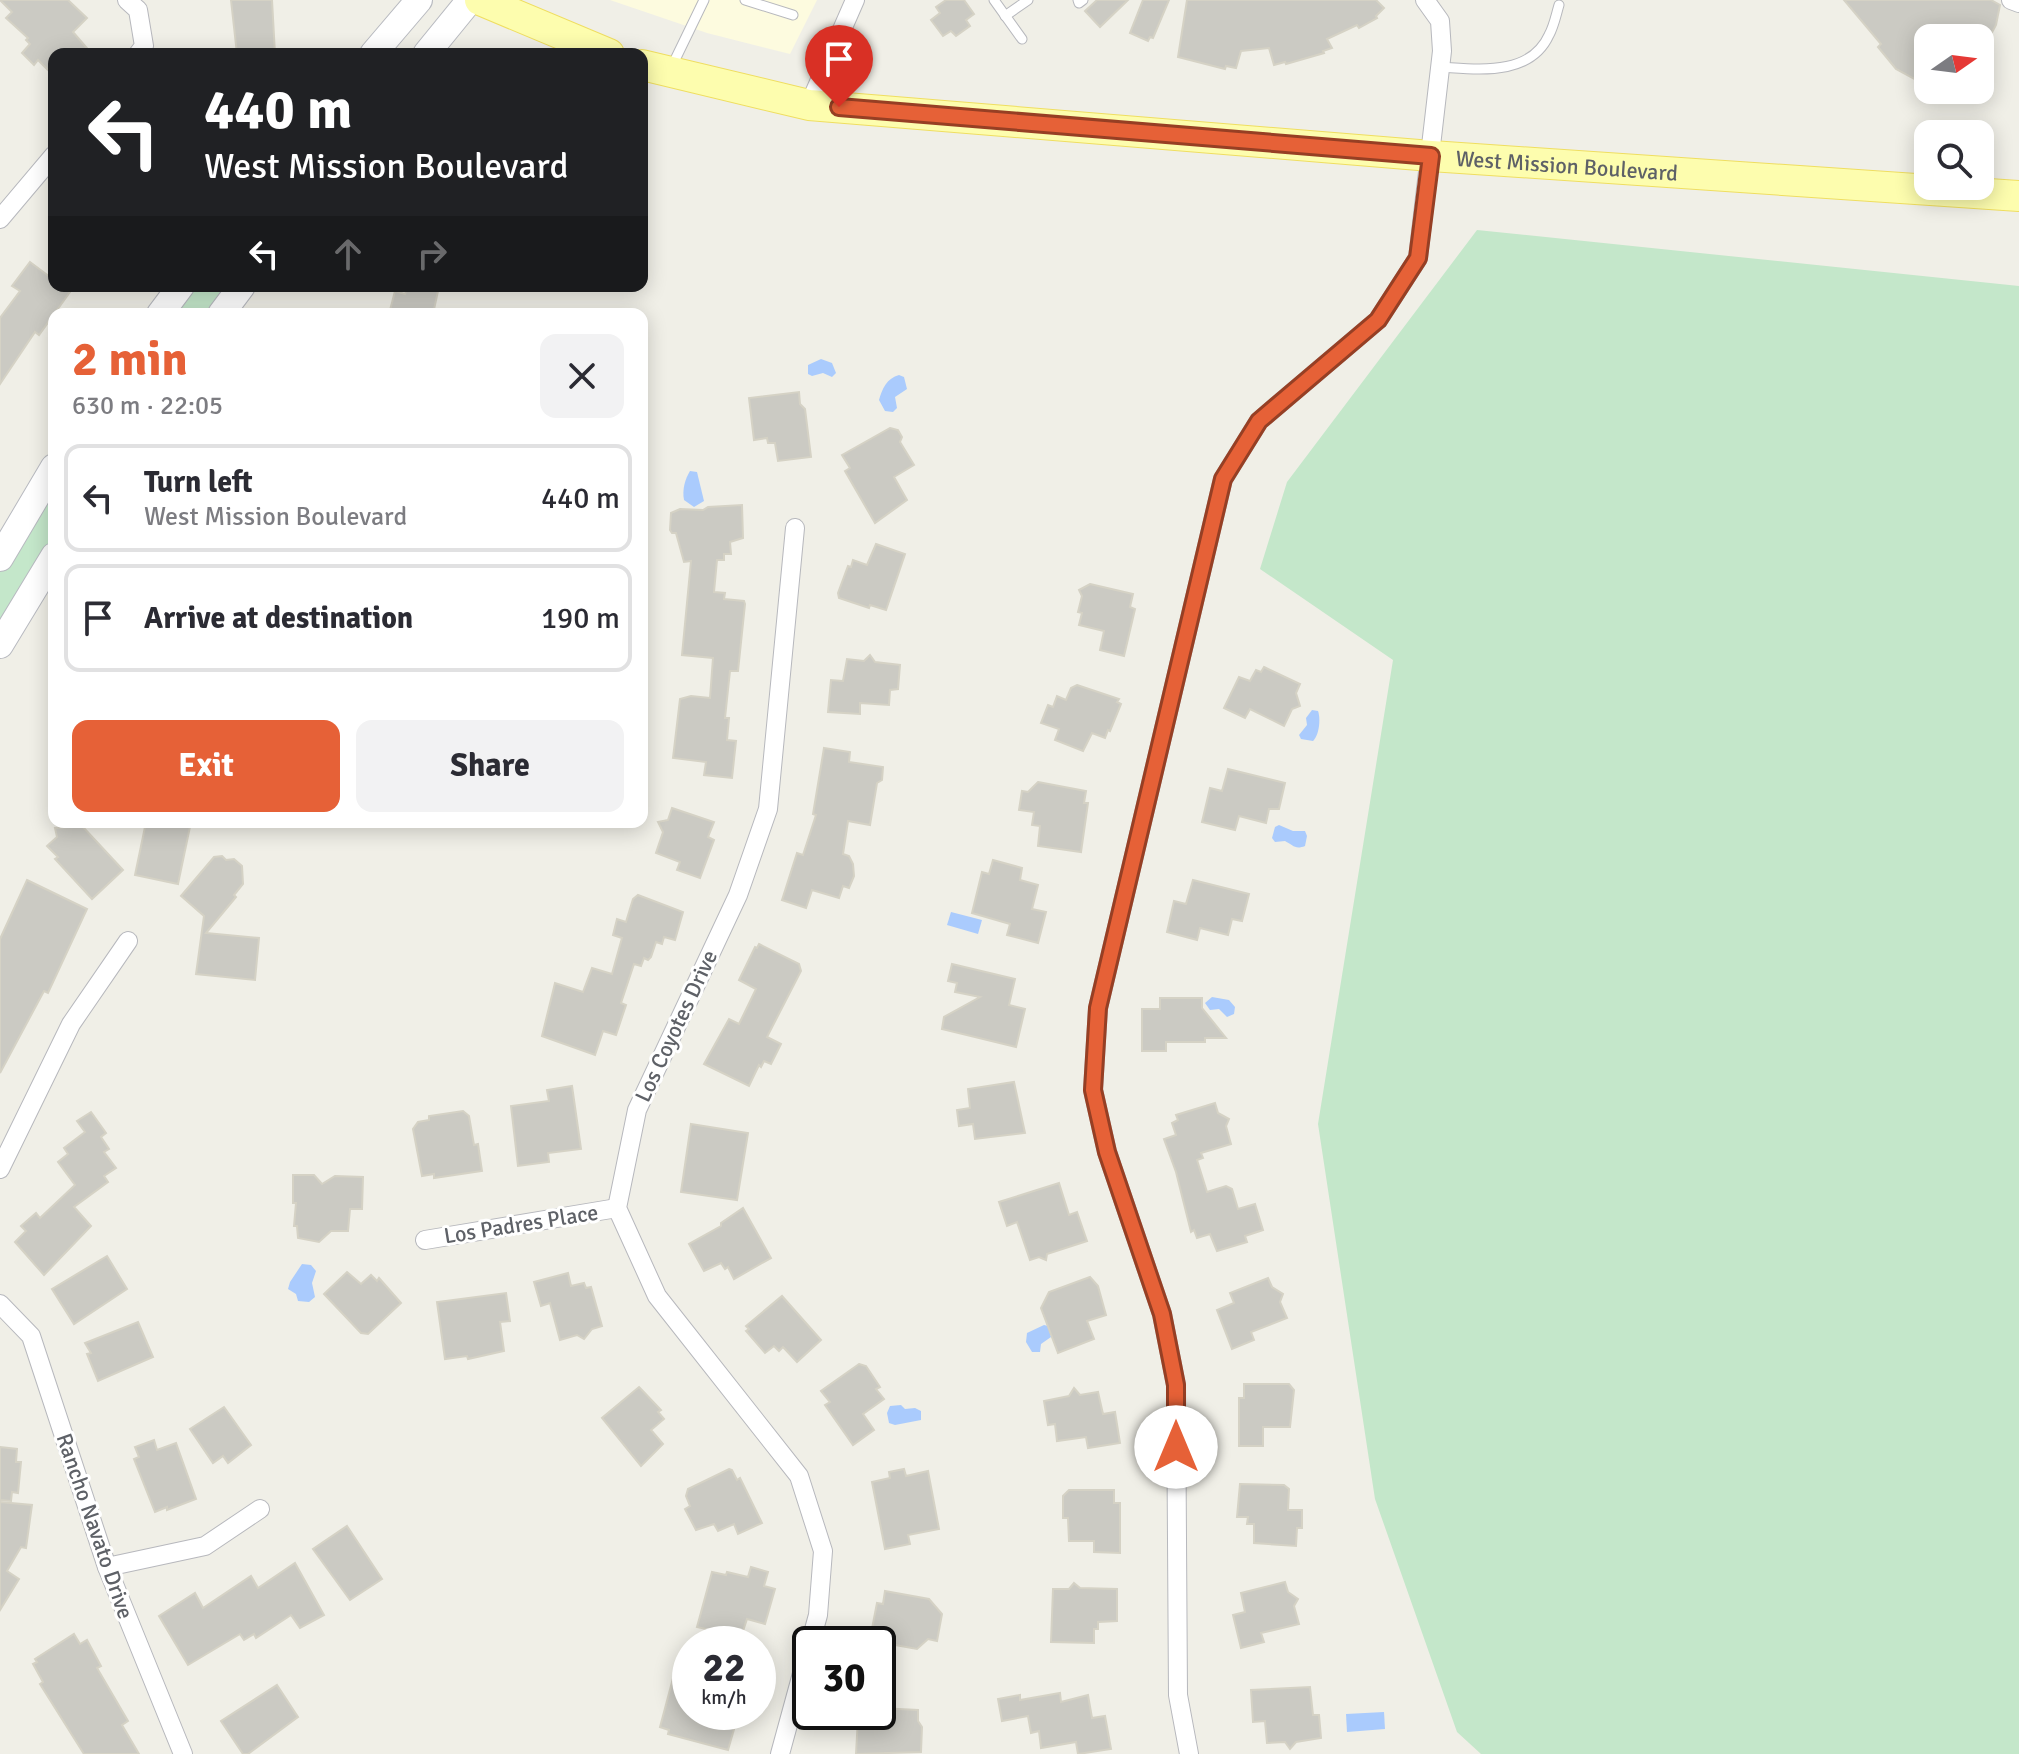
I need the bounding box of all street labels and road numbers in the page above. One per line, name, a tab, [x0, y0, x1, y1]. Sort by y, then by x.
street label: West Mission Boulevard	[1455, 144, 1679, 186]
street label: Los Coyotes Drive	[629, 946, 723, 1106]
street label: Los Padres Place	[442, 1198, 600, 1250]
street label: Rancho Navato Drive	[51, 1430, 139, 1622]

